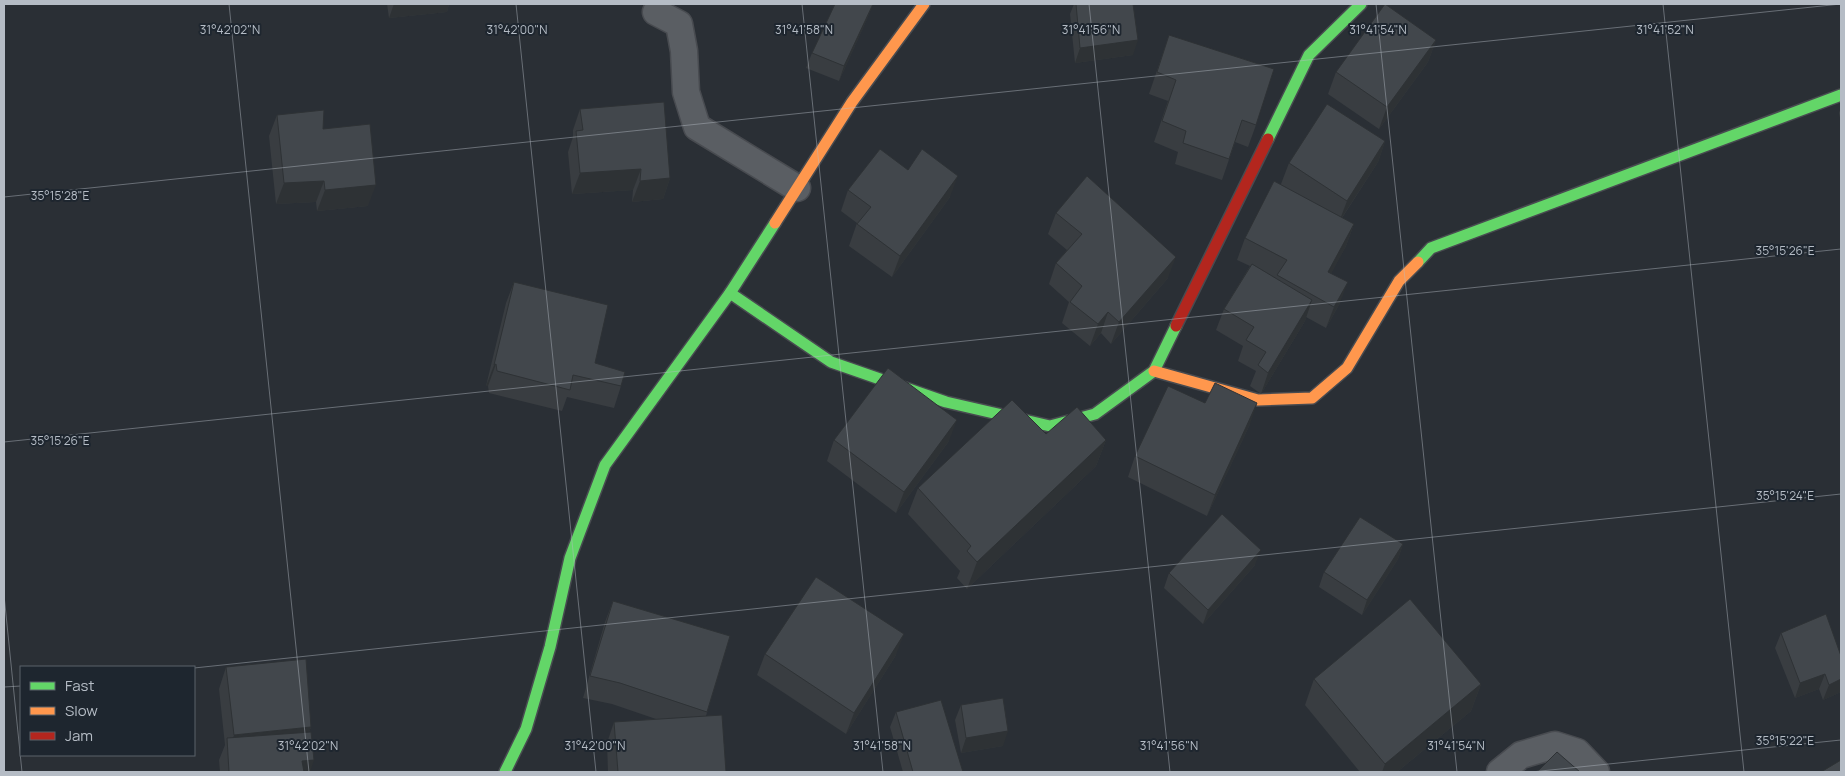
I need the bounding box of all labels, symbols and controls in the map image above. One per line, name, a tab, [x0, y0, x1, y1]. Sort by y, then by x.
text: 31°42'02"N	[200, 21, 260, 38]
text: 31°42'00"N	[487, 21, 547, 38]
text: 31°41'58"N	[775, 21, 833, 38]
text: 31°41'56"N	[1062, 21, 1120, 38]
text: 31°41'54"N	[1349, 21, 1407, 38]
text: 31°41'52"N	[1636, 21, 1694, 38]
text: 35°15'28"E	[31, 187, 89, 204]
text: 35°15'26"E	[1756, 242, 1815, 259]
text: 35°15'26"E	[31, 432, 90, 449]
text: 35°15'24"E	[1756, 487, 1814, 504]
legend	[20, 666, 195, 756]
text: Fast	[65, 675, 94, 696]
text: Slow	[65, 700, 98, 721]
text: Jam	[65, 725, 93, 746]
text: 35°15'22"E	[1756, 732, 1814, 749]
text: 31°42'02"N	[278, 737, 338, 754]
text: 31°42'00"N	[565, 737, 625, 754]
text: 31°41'58"N	[853, 737, 911, 754]
text: 31°41'56"N	[1140, 737, 1198, 754]
text: 31°41'54"N	[1427, 737, 1485, 754]

